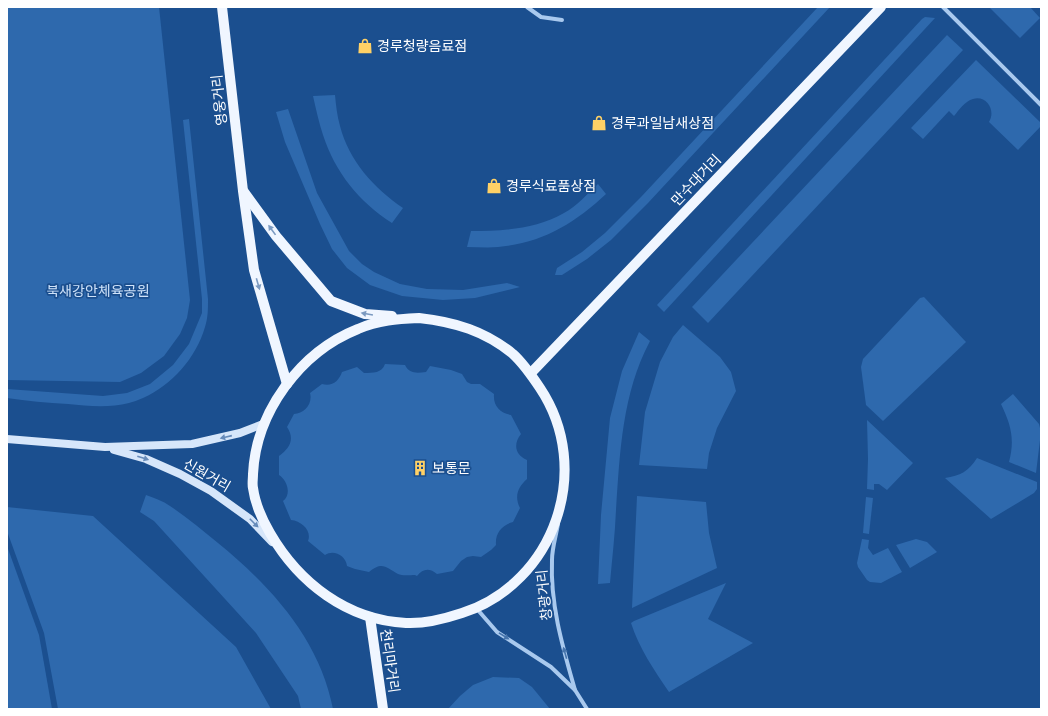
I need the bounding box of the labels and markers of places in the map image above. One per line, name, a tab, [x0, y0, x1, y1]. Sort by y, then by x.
shop icon: 경루청량음료점	[356, 37, 374, 55]
place label: 경루청량음료점	[377, 37, 467, 55]
shop icon: 경루과일남새상점	[590, 114, 608, 132]
place label: 경루과일남새상점	[611, 114, 714, 132]
shop icon: 경루식료품상점	[485, 177, 503, 195]
place label: 경루식료품상점	[506, 177, 596, 195]
building icon: 보통문	[411, 459, 429, 477]
place label: 보통문	[432, 459, 471, 477]

